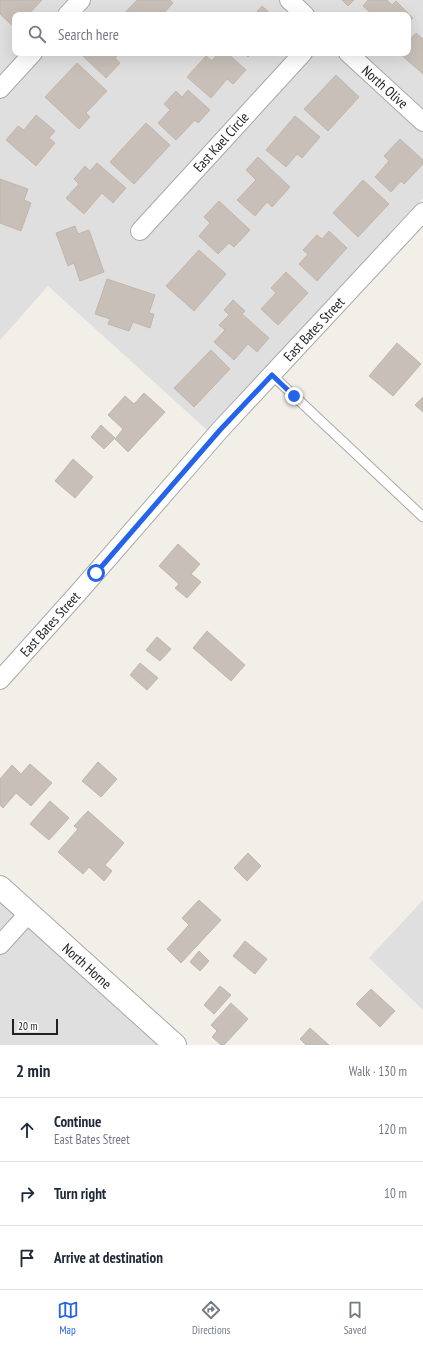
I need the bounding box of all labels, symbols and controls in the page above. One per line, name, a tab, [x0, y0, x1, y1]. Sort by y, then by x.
search box	[12, 12, 411, 56]
icon: search	[26, 23, 48, 45]
text: Search here	[58, 25, 119, 44]
street label: North Olive	[358, 62, 412, 113]
street label: East Kael Circle	[189, 108, 253, 176]
street label: East Bates Street	[280, 293, 348, 365]
route end	[285, 387, 303, 405]
route start	[87, 564, 105, 582]
street label: East Bates Street	[16, 588, 84, 660]
street label: North Horne	[59, 939, 115, 993]
scale bar	[12, 1017, 58, 1036]
text: 20 m	[18, 1019, 37, 1033]
text: 2 min	[16, 1060, 50, 1082]
text: Walk · 130 m	[349, 1063, 407, 1080]
text: Continue	[54, 1112, 101, 1131]
icon: ahead	[16, 1119, 38, 1141]
text: 120 m	[378, 1121, 407, 1138]
text: East Bates Street	[54, 1131, 130, 1148]
icon: right	[16, 1183, 38, 1205]
text: Turn right	[54, 1184, 106, 1203]
text: 10 m	[384, 1185, 407, 1202]
icon: arrive	[16, 1247, 38, 1269]
text: Arrive at destination	[54, 1248, 163, 1267]
tab: Map	[57, 1299, 79, 1337]
tab: Directions	[192, 1299, 230, 1337]
tab: Saved	[344, 1299, 366, 1337]

